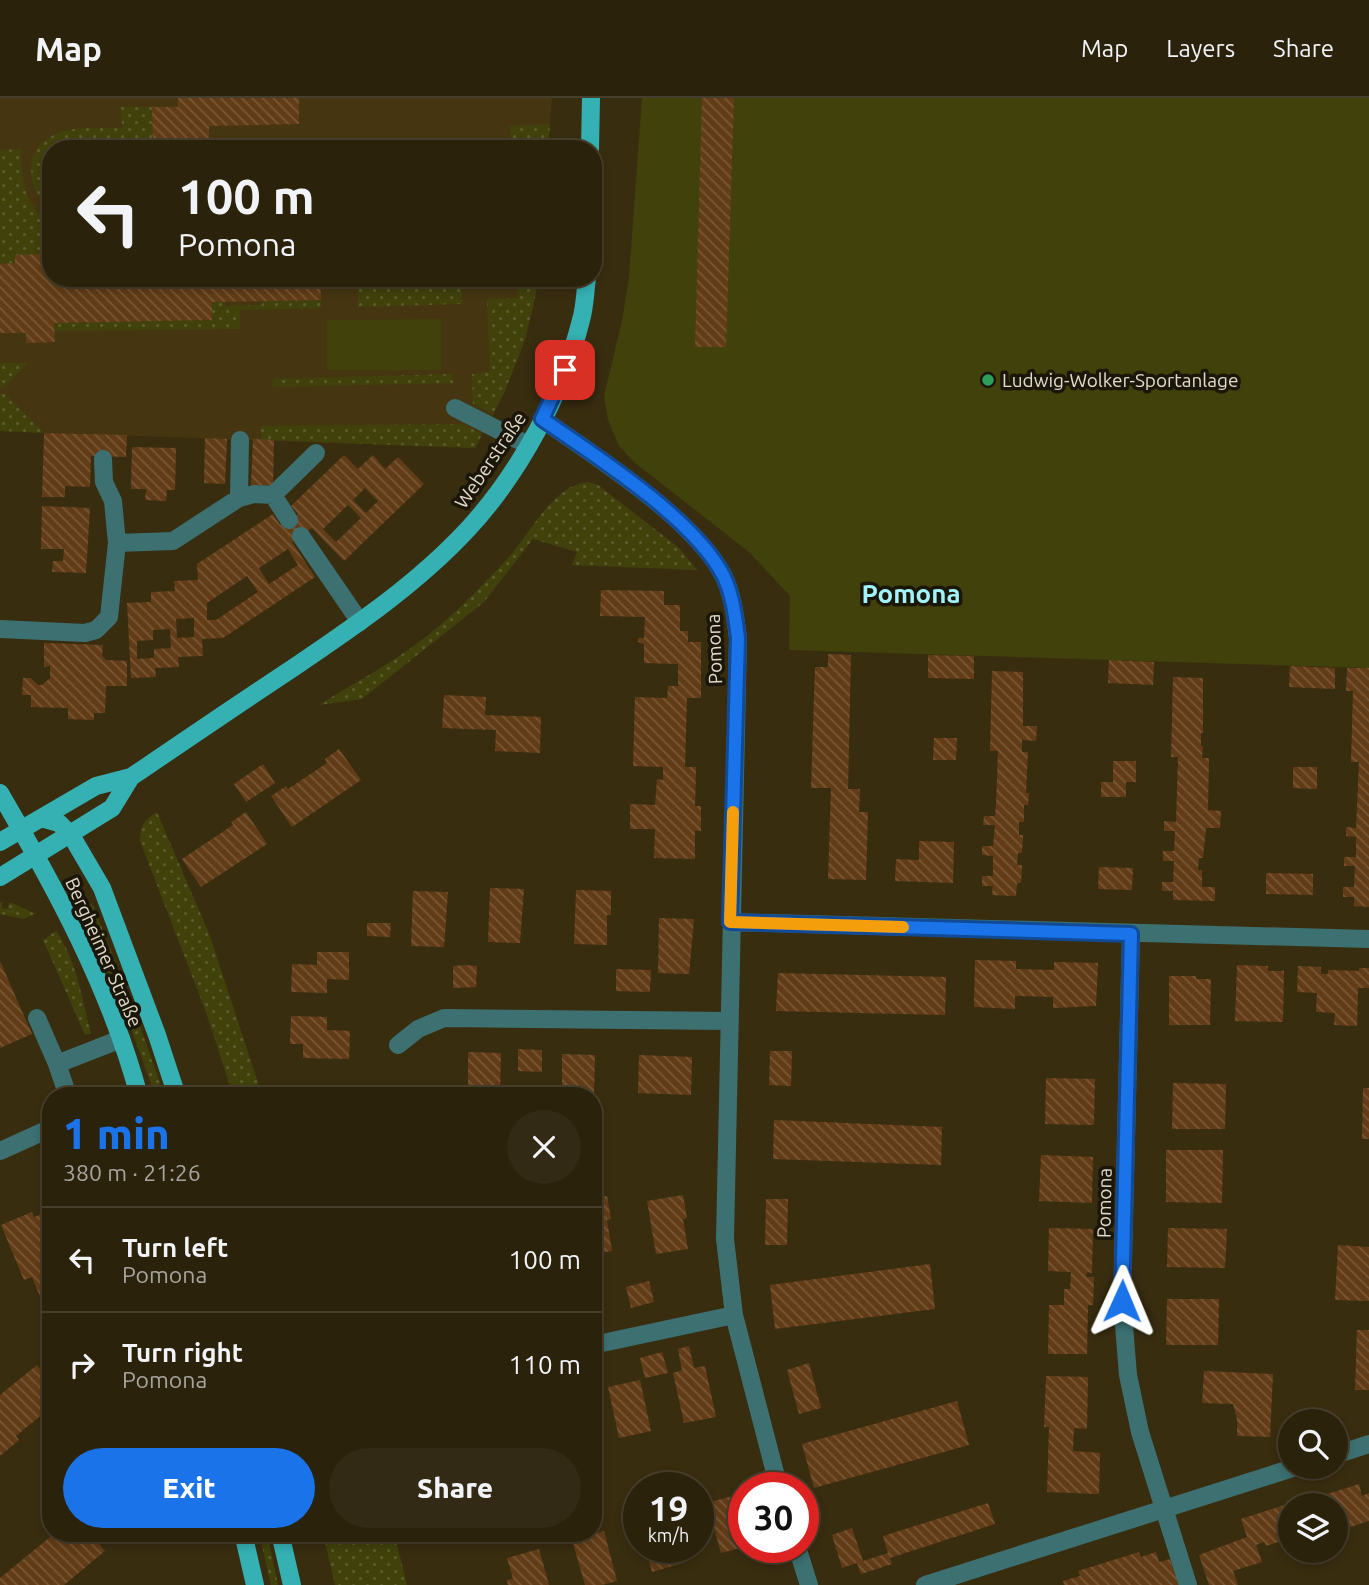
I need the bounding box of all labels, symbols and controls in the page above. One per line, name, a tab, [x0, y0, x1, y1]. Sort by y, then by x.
text: Map	[35, 30, 102, 67]
text: Map	[1081, 35, 1128, 62]
text: Layers	[1166, 35, 1235, 62]
text: Share	[1273, 35, 1334, 62]
icon: left	[63, 168, 154, 259]
text: 100 m	[178, 168, 315, 223]
text: Pomona	[178, 226, 297, 262]
pin	[535, 340, 595, 400]
icon: arrive	[546, 351, 584, 389]
place label: Ludwig-Wolker-Sportanlage	[1002, 369, 1239, 391]
marker: Ludwig-Wolker-Sportanlage	[980, 372, 996, 388]
street label: Weberstraße	[450, 408, 530, 512]
district label: Pomona	[861, 579, 961, 608]
street label: Pomona	[702, 613, 726, 685]
street label: Bergheimer Straße	[61, 874, 147, 1030]
text: 1 min	[63, 1110, 170, 1157]
button: close	[507, 1110, 581, 1184]
text: 380 m · 21:26	[63, 1160, 201, 1185]
street label: Pomona	[1092, 1168, 1116, 1238]
text: Turn left	[122, 1233, 228, 1262]
icon: left	[63, 1241, 101, 1279]
text: 100 m	[509, 1245, 581, 1274]
text: Pomona	[122, 1262, 207, 1287]
position arrow	[1085, 1264, 1159, 1338]
text: Turn right	[122, 1338, 243, 1367]
icon: right	[63, 1346, 101, 1384]
text: 110 m	[509, 1350, 581, 1379]
text: Pomona	[122, 1367, 207, 1392]
map controls	[1278, 1409, 1348, 1563]
button: search	[1278, 1409, 1348, 1479]
button: Exit	[63, 1448, 315, 1528]
button: Share	[329, 1448, 581, 1528]
speed limit sign: 30	[728, 1472, 819, 1563]
text: 19	[649, 1488, 688, 1528]
button: layers	[1278, 1493, 1348, 1563]
text: km/h	[648, 1525, 689, 1545]

